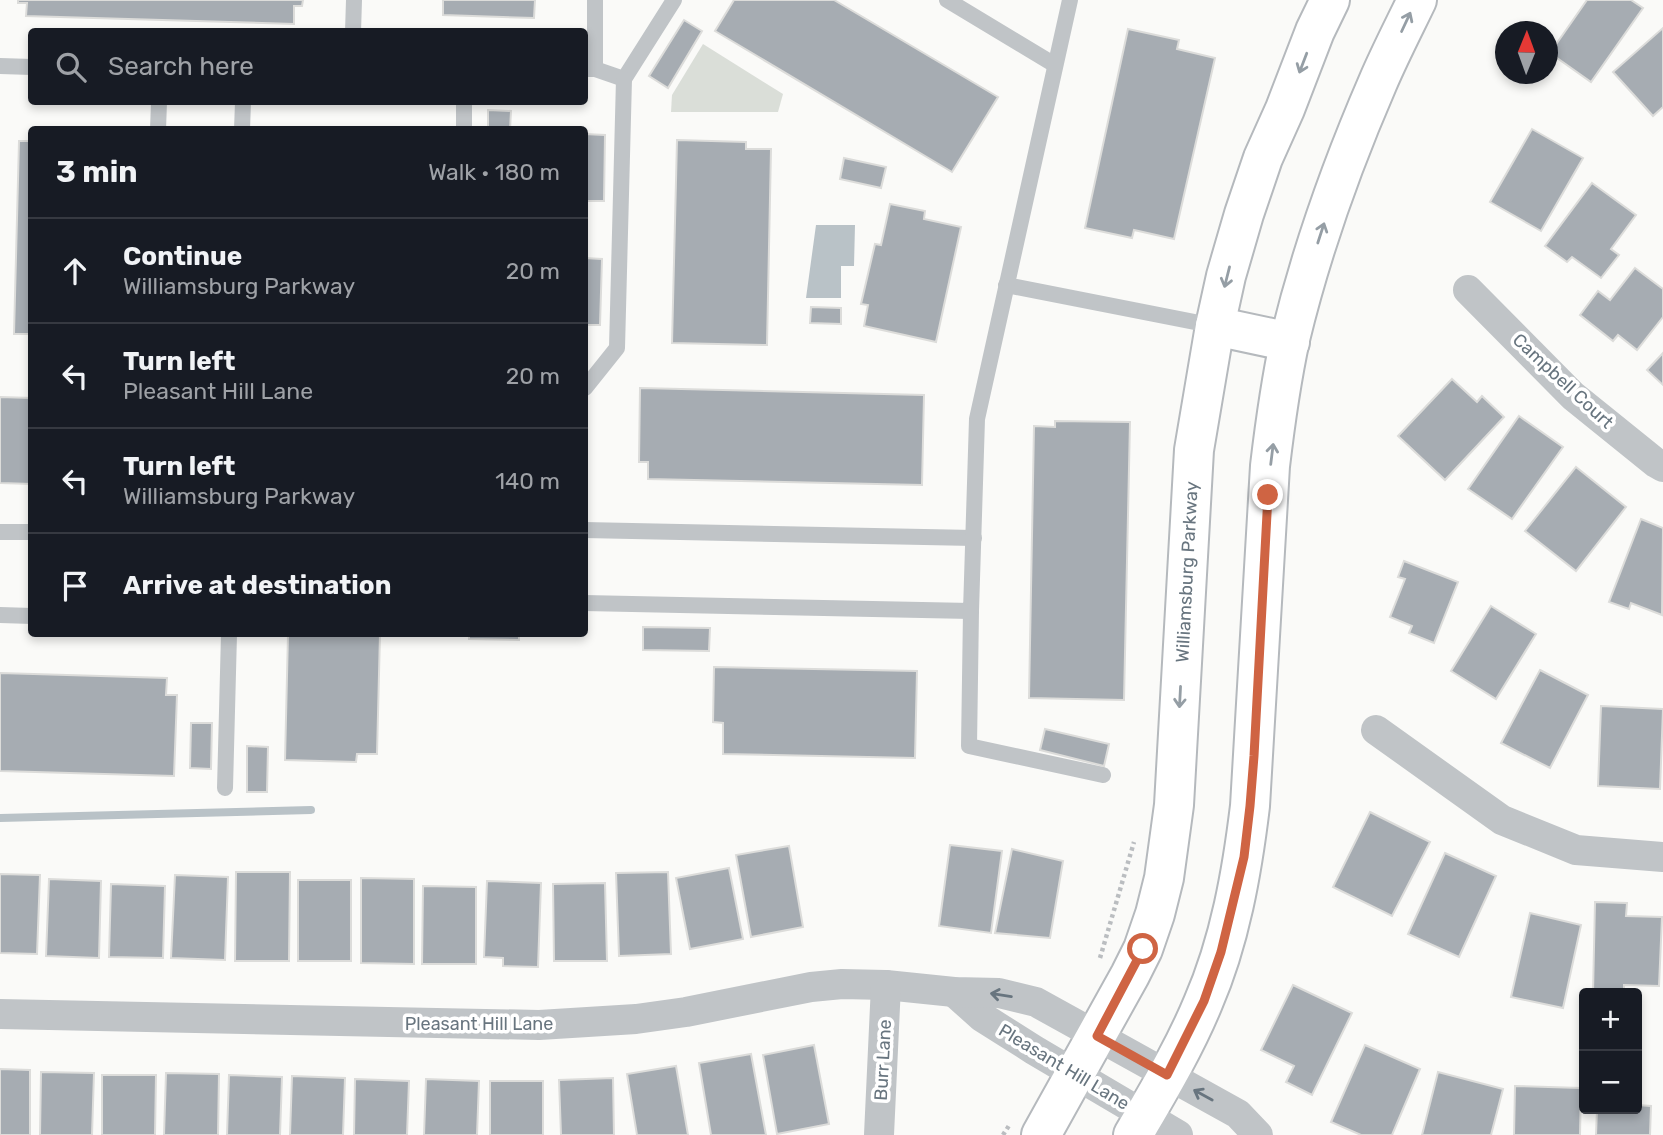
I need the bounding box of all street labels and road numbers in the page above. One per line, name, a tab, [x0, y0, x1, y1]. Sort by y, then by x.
street label: Campbell Court	[1508, 329, 1618, 433]
street label: Williamsburg Parkway	[1171, 481, 1203, 663]
street label: Pleasant Hill Lane	[405, 1013, 553, 1035]
street label: Burr Lane	[870, 1019, 896, 1101]
street label: Pleasant Hill Lane	[995, 1019, 1133, 1115]

